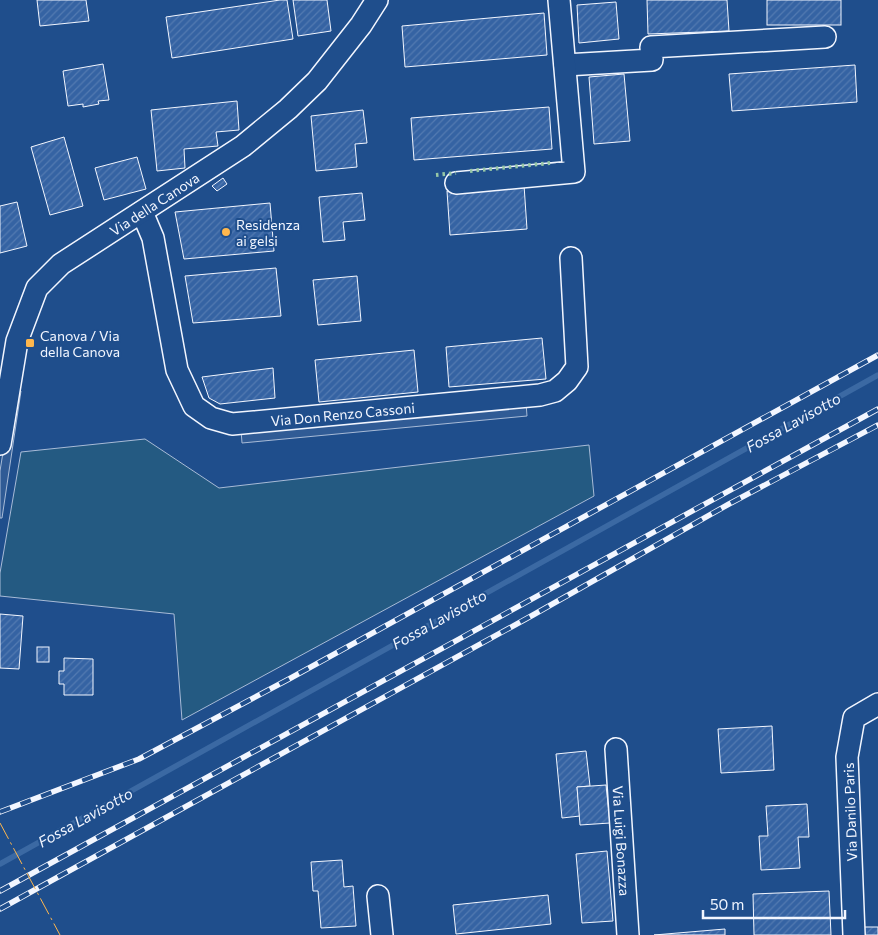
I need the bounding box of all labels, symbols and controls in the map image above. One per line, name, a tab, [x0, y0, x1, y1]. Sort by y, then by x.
street label: Via della Canova	[106, 168, 202, 239]
place label: Residenza ai gelsi	[236, 216, 300, 249]
marker: Residenza ai gelsi	[220, 226, 232, 238]
place label: Canova / Via della Canova	[40, 327, 120, 360]
marker: Canova / Via della Canova	[24, 337, 36, 349]
water label: Fossa Lavisotto	[742, 388, 844, 456]
street label: Via Don Renzo Cassoni	[270, 398, 415, 429]
water label: Fossa Lavisotto	[388, 585, 490, 653]
street label: Via Danilo Paris	[840, 762, 860, 862]
water label: Fossa Lavisotto	[34, 783, 136, 851]
street label: Via Luigi Bonazza	[610, 785, 634, 897]
scale bar	[703, 888, 846, 920]
text: 50 m	[710, 895, 744, 913]

